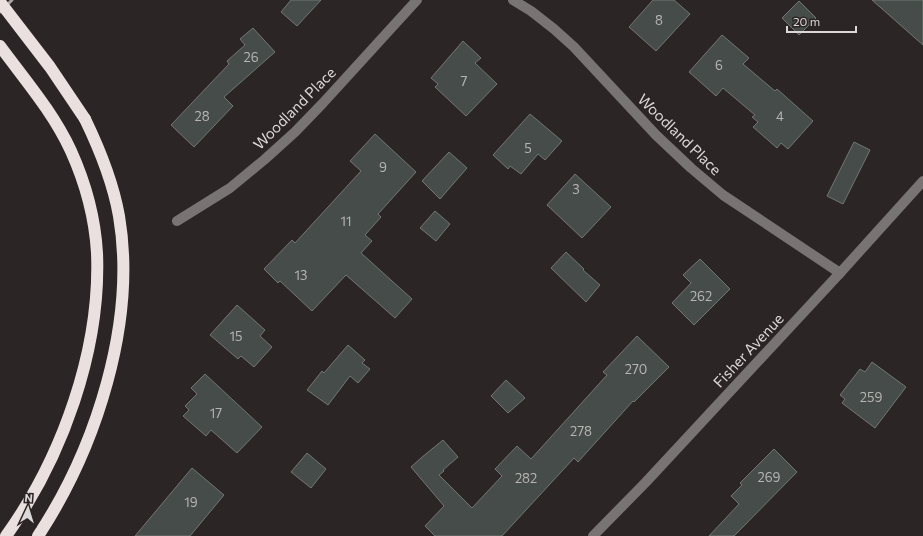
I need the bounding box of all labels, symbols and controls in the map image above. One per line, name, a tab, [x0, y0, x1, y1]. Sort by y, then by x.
scale bar	[787, 8, 856, 34]
house number: 8	[655, 12, 663, 28]
text: 20 m	[793, 14, 820, 28]
house number: 26	[243, 49, 259, 65]
house number: 6	[715, 57, 723, 73]
street label: Woodland Place	[249, 63, 339, 153]
house number: 7	[461, 73, 468, 89]
street label: Woodland Place	[635, 90, 726, 178]
house number: 28	[194, 108, 210, 124]
house number: 4	[776, 108, 784, 124]
house number: 5	[524, 140, 532, 156]
house number: 9	[379, 159, 387, 175]
house number: 3	[572, 181, 580, 197]
house number: 11	[340, 213, 352, 229]
house number: 13	[295, 267, 307, 283]
house number: 262	[690, 288, 712, 304]
street label: Fisher Avenue	[709, 309, 787, 391]
house number: 15	[229, 328, 243, 344]
house number: 270	[625, 361, 647, 377]
house number: 259	[860, 389, 882, 405]
house number: 17	[210, 405, 222, 421]
house number: 278	[570, 423, 592, 439]
house number: 269	[758, 469, 780, 485]
house number: 282	[515, 470, 537, 486]
north arrow	[8, 488, 48, 528]
text: N	[24, 491, 33, 504]
house number: 19	[184, 494, 198, 510]

